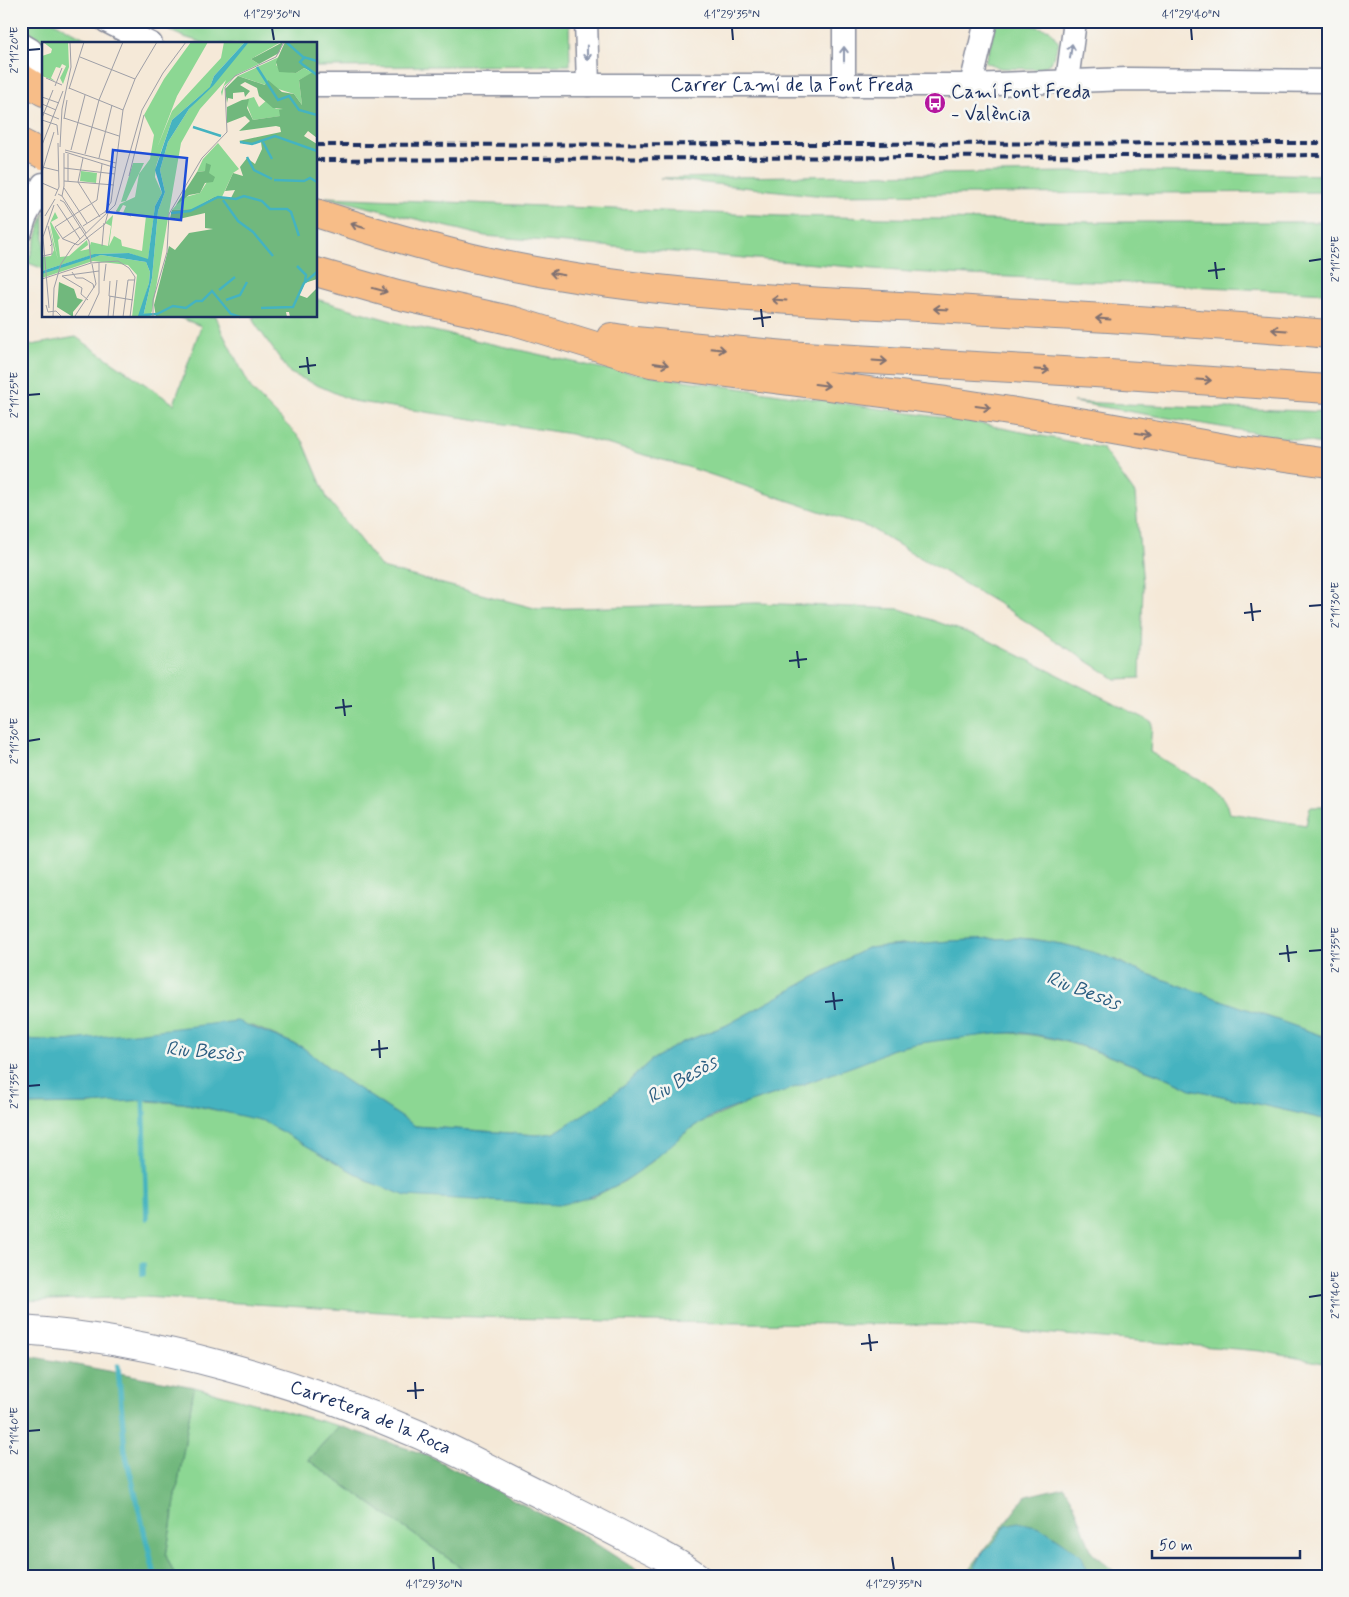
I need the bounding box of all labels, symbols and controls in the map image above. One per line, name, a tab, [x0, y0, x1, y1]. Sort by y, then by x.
text: 41°29'30"N	[244, 7, 300, 23]
text: 41°29'35"N	[704, 7, 760, 23]
text: 41°29'40"N	[1162, 7, 1220, 23]
text: 2°11'20"E	[7, 26, 23, 74]
inset map	[42, 42, 318, 318]
one-way arrow	[1066, 43, 1076, 59]
one-way arrow	[582, 45, 591, 61]
one-way arrow	[839, 46, 849, 62]
street label: Carrer Camí de la Font Freda	[670, 73, 914, 98]
place label: Camí Font Freda - València	[951, 80, 1091, 127]
bus stop icon: Camí Font Freda - València	[923, 91, 947, 115]
one-way arrow	[351, 221, 367, 231]
text: 2°11'25"E	[1328, 236, 1344, 282]
one-way arrow	[549, 269, 565, 279]
one-way arrow	[372, 285, 388, 295]
one-way arrow	[771, 295, 787, 305]
one-way arrow	[934, 304, 950, 313]
one-way arrow	[1096, 314, 1112, 323]
one-way arrow	[1271, 325, 1287, 334]
one-way arrow	[710, 344, 726, 354]
one-way arrow	[872, 357, 888, 366]
one-way arrow	[653, 360, 669, 370]
one-way arrow	[1034, 366, 1050, 375]
text: 2°11'25"E	[7, 372, 23, 418]
one-way arrow	[1196, 376, 1212, 385]
one-way arrow	[814, 380, 830, 390]
one-way arrow	[975, 402, 991, 412]
one-way arrow	[1135, 429, 1151, 439]
text: 2°11'30"E	[1328, 582, 1344, 628]
text: 2°11'30"E	[7, 718, 23, 764]
text: 2°11'35"E	[1328, 927, 1344, 973]
water label: Riu Besòs	[1042, 965, 1126, 1018]
water label: Riu Besòs	[165, 1035, 246, 1069]
water label: Riu Besòs	[642, 1048, 724, 1111]
text: 2°11'35"E	[7, 1063, 23, 1109]
text: 2°11'40"E	[1328, 1271, 1344, 1319]
street label: Carretera de la Roca	[287, 1374, 456, 1460]
text: 2°11'40"E	[7, 1407, 23, 1455]
scale bar	[1152, 1527, 1299, 1559]
text: 50 m	[1159, 1536, 1193, 1556]
text: 41°29'30"N	[406, 1577, 462, 1593]
text: 41°29'35"N	[866, 1577, 922, 1593]

